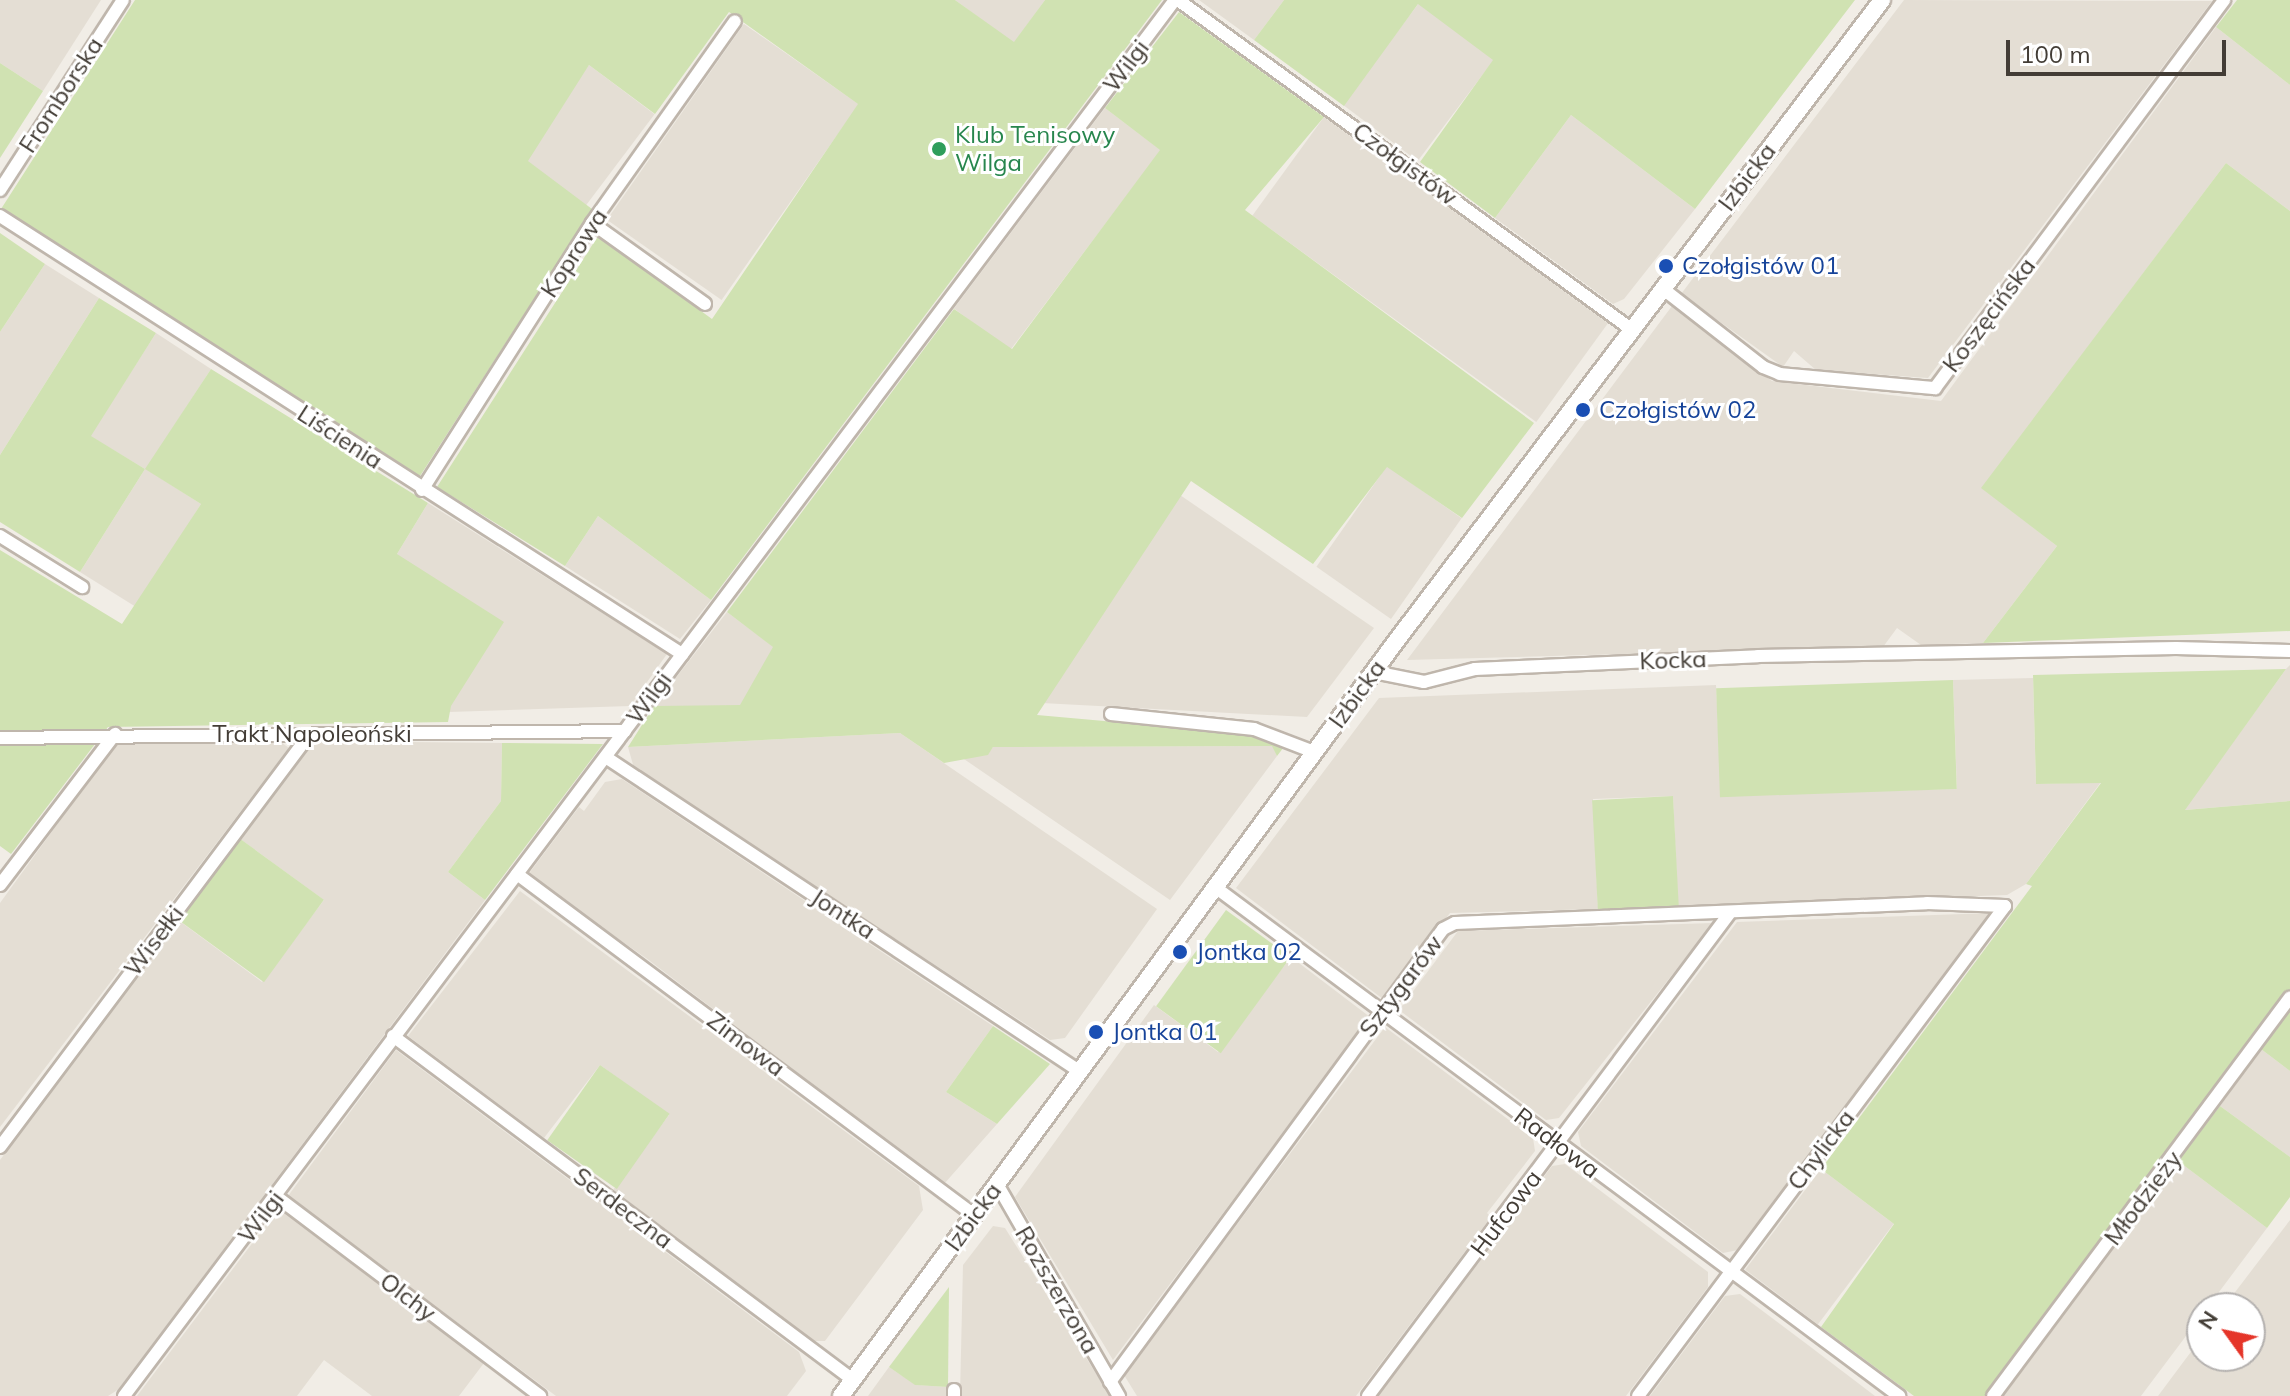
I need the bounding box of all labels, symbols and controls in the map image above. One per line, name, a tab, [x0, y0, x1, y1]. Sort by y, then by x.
scale bar	[2010, 24, 2230, 74]
street label: Fromborska	[13, 32, 109, 158]
street label: Wilgi	[1097, 34, 1155, 98]
text: 100 m	[2020, 39, 2091, 69]
street label: Czołgistów	[1347, 116, 1463, 212]
place label: Klub Tenisowy Wilga	[955, 121, 1115, 177]
street label: Izbicka	[1712, 137, 1782, 217]
marker: Klub Tenisowy Wilga	[930, 140, 948, 158]
street label: Koprowa	[535, 203, 613, 303]
place label: Czołgistów 01	[1682, 252, 1839, 280]
street label: Koszęcińska	[1937, 252, 2041, 378]
marker: Czołgistów 01	[1657, 257, 1675, 275]
place label: Czołgistów 02	[1599, 396, 1756, 424]
street label: Liścienia	[292, 399, 388, 475]
marker: Czołgistów 02	[1574, 401, 1592, 419]
street label: Kocka	[1639, 644, 1707, 676]
street label: Izbicka	[1323, 654, 1391, 734]
street label: Wilgi	[620, 666, 678, 730]
street label: Trakt Napoleoński	[212, 720, 412, 748]
street label: Jontka	[806, 883, 880, 945]
street label: Wisełki	[118, 900, 190, 982]
street label: Sztygarów	[1353, 929, 1449, 1043]
place label: Jontka 02	[1196, 938, 1302, 966]
marker: Jontka 02	[1171, 943, 1189, 961]
street label: Zimowa	[702, 1006, 790, 1082]
place label: Jontka 01	[1112, 1018, 1218, 1046]
marker: Jontka 01	[1087, 1023, 1105, 1041]
street label: Radłowa	[1509, 1102, 1605, 1184]
street label: Chylicka	[1782, 1104, 1860, 1196]
street label: Młodzieży	[2098, 1145, 2188, 1251]
street label: Serdeczna	[568, 1161, 678, 1255]
street label: Hufcowa	[1464, 1164, 1548, 1262]
street label: Izbicka	[939, 1177, 1007, 1257]
street label: Wilgi	[232, 1185, 290, 1249]
street label: Rozszerzona	[1009, 1221, 1105, 1359]
street label: Olchy	[374, 1267, 442, 1327]
north arrow	[2186, 1292, 2266, 1372]
text: N	[2191, 1305, 2224, 1335]

